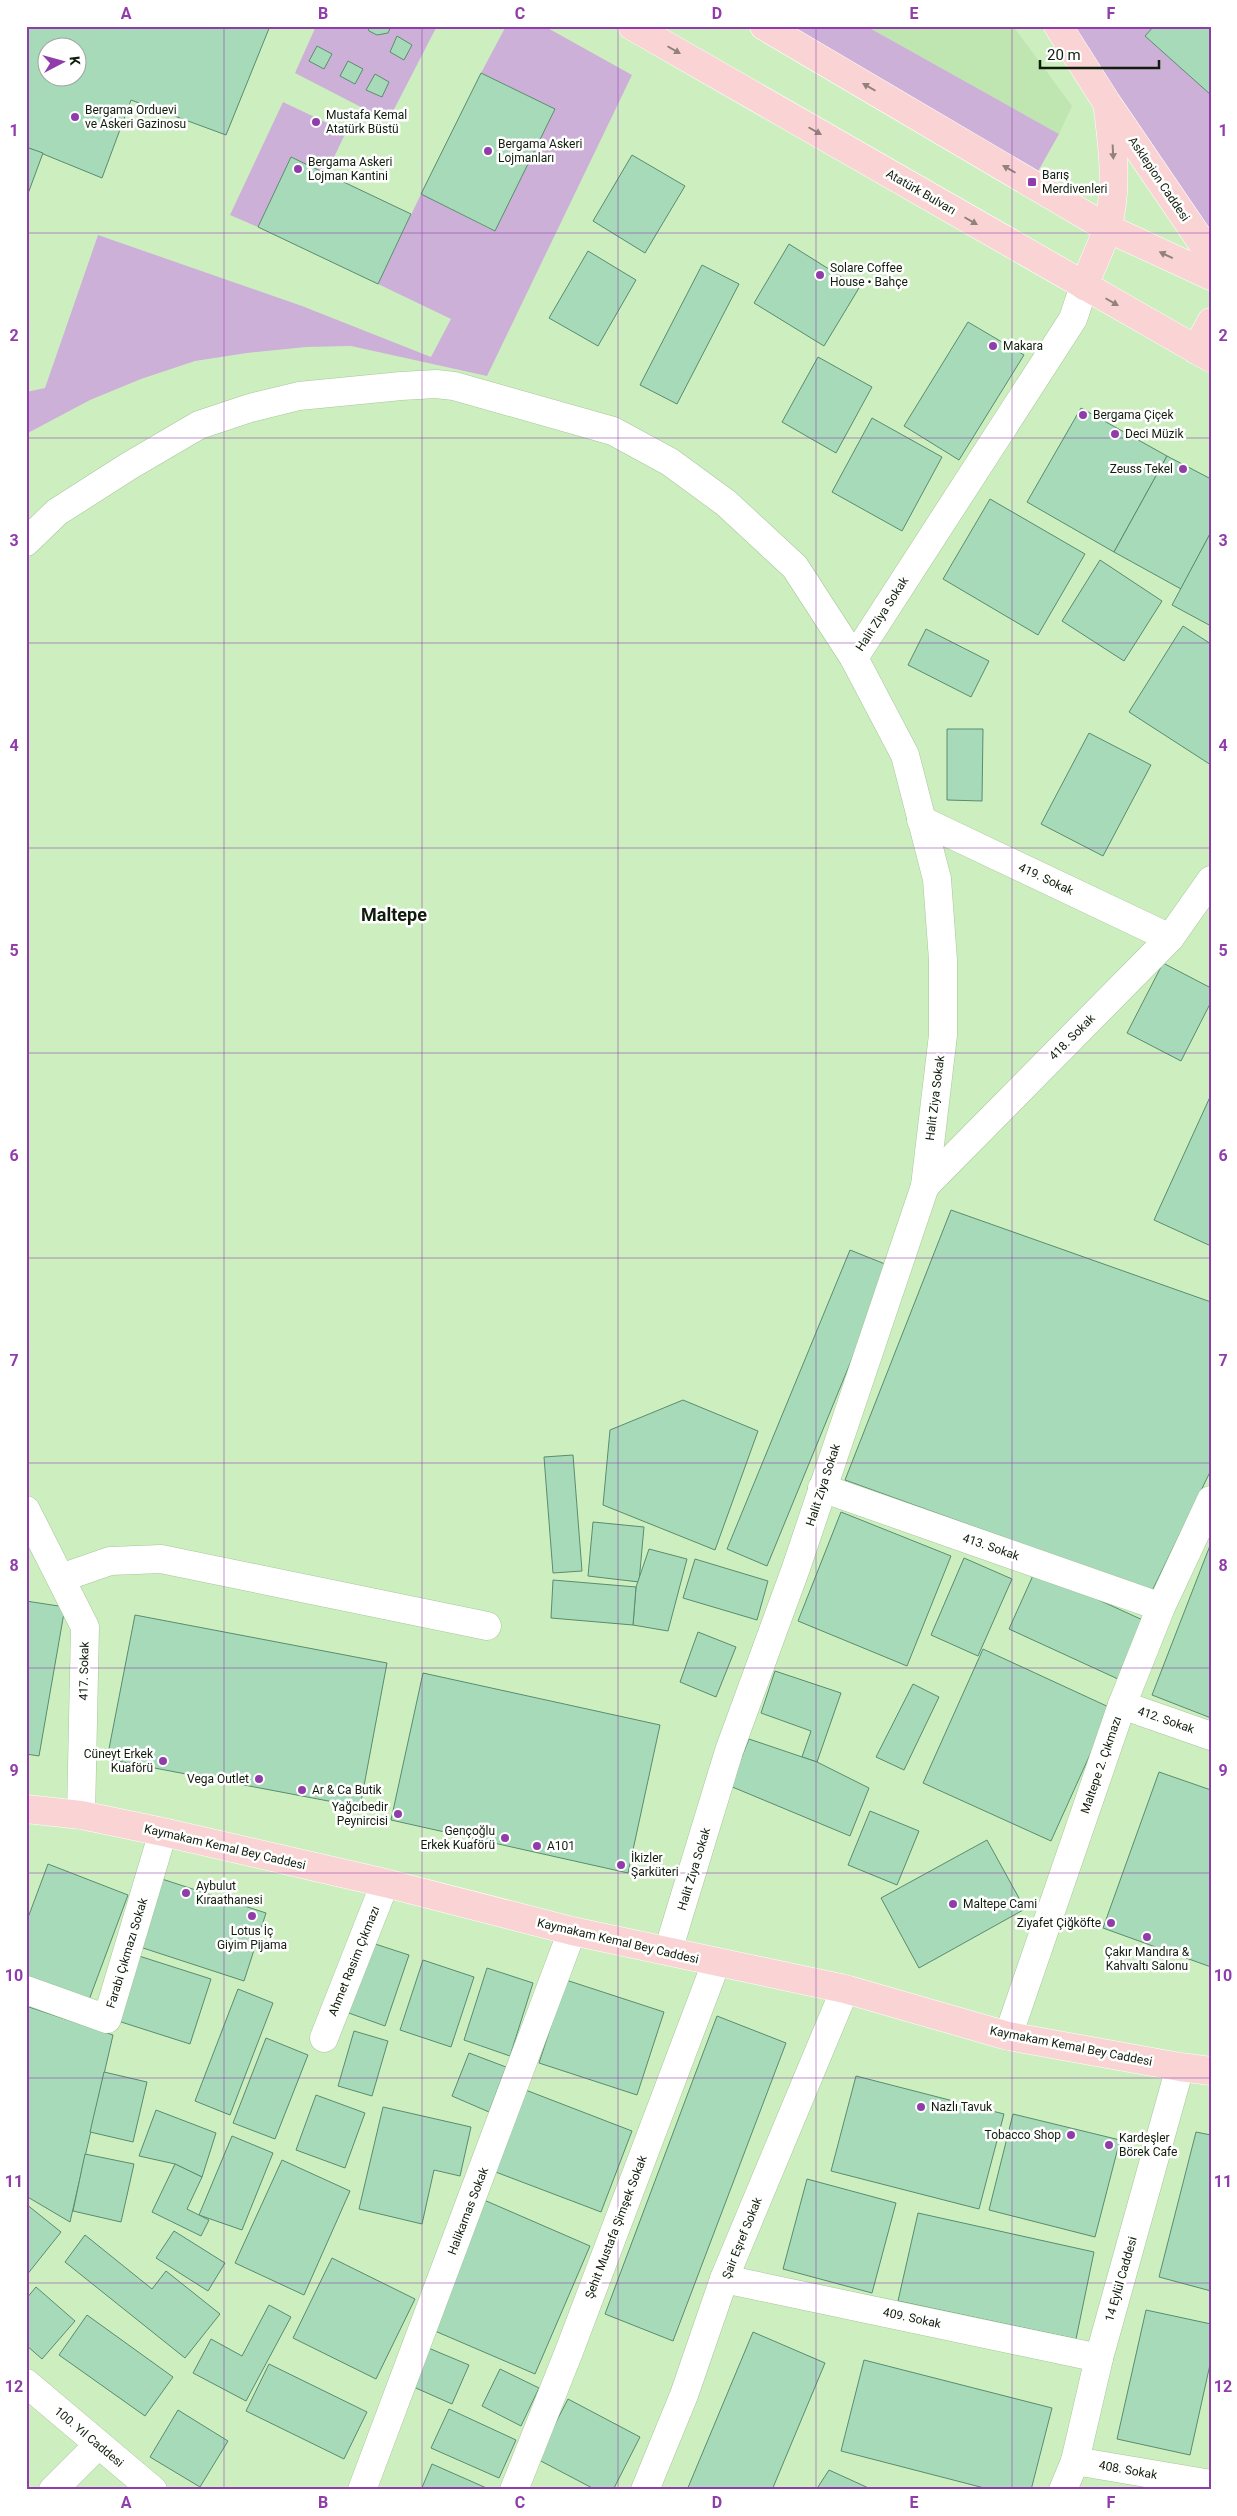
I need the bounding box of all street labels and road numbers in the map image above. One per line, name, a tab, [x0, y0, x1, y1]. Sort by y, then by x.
street label: Asklepion Caddesi	[1126, 134, 1192, 224]
street label: Atatürk Bulvarı	[884, 166, 958, 218]
street label: Halit Ziya Sokak	[853, 573, 912, 654]
street label: 419. Sokak	[1016, 860, 1077, 898]
street label: 418. Sokak	[1046, 1011, 1098, 1063]
street label: Halit Ziya Sokak	[923, 1054, 947, 1141]
street label: Halit Ziya Sokak	[803, 1441, 843, 1528]
street label: 413. Sokak	[961, 1531, 1022, 1564]
street label: 417. Sokak	[76, 1640, 92, 1701]
street label: 412. Sokak	[1136, 1704, 1197, 1737]
street label: Maltepe 2. Çıkmazı	[1078, 1714, 1124, 1816]
street label: Kaymakam Kemal Bey Caddesi	[143, 1822, 307, 1872]
street label: Halit Ziya Sokak	[675, 1825, 713, 1912]
street label: Farabi Çıkmazı Sokak	[104, 1895, 151, 2010]
street label: Ahmet Rasim Çıkmazı	[325, 1904, 383, 2018]
street label: Kaymakam Kemal Bey Caddesi	[536, 1916, 700, 1966]
street label: Kaymakam Kemal Bey Caddesi	[989, 2023, 1154, 2069]
street label: Şehit Mustafa Şimşek Sokak	[582, 2153, 650, 2301]
street label: Halikarnas Sokak	[445, 2164, 491, 2257]
street label: Şair Eşref Sokak	[719, 2194, 765, 2281]
street label: 14 Eylül Caddesi	[1102, 2235, 1140, 2323]
street label: 409. Sokak	[882, 2305, 943, 2331]
street label: 100. Yıl Caddesi	[52, 2404, 126, 2470]
street label: 408. Sokak	[1098, 2458, 1159, 2482]

